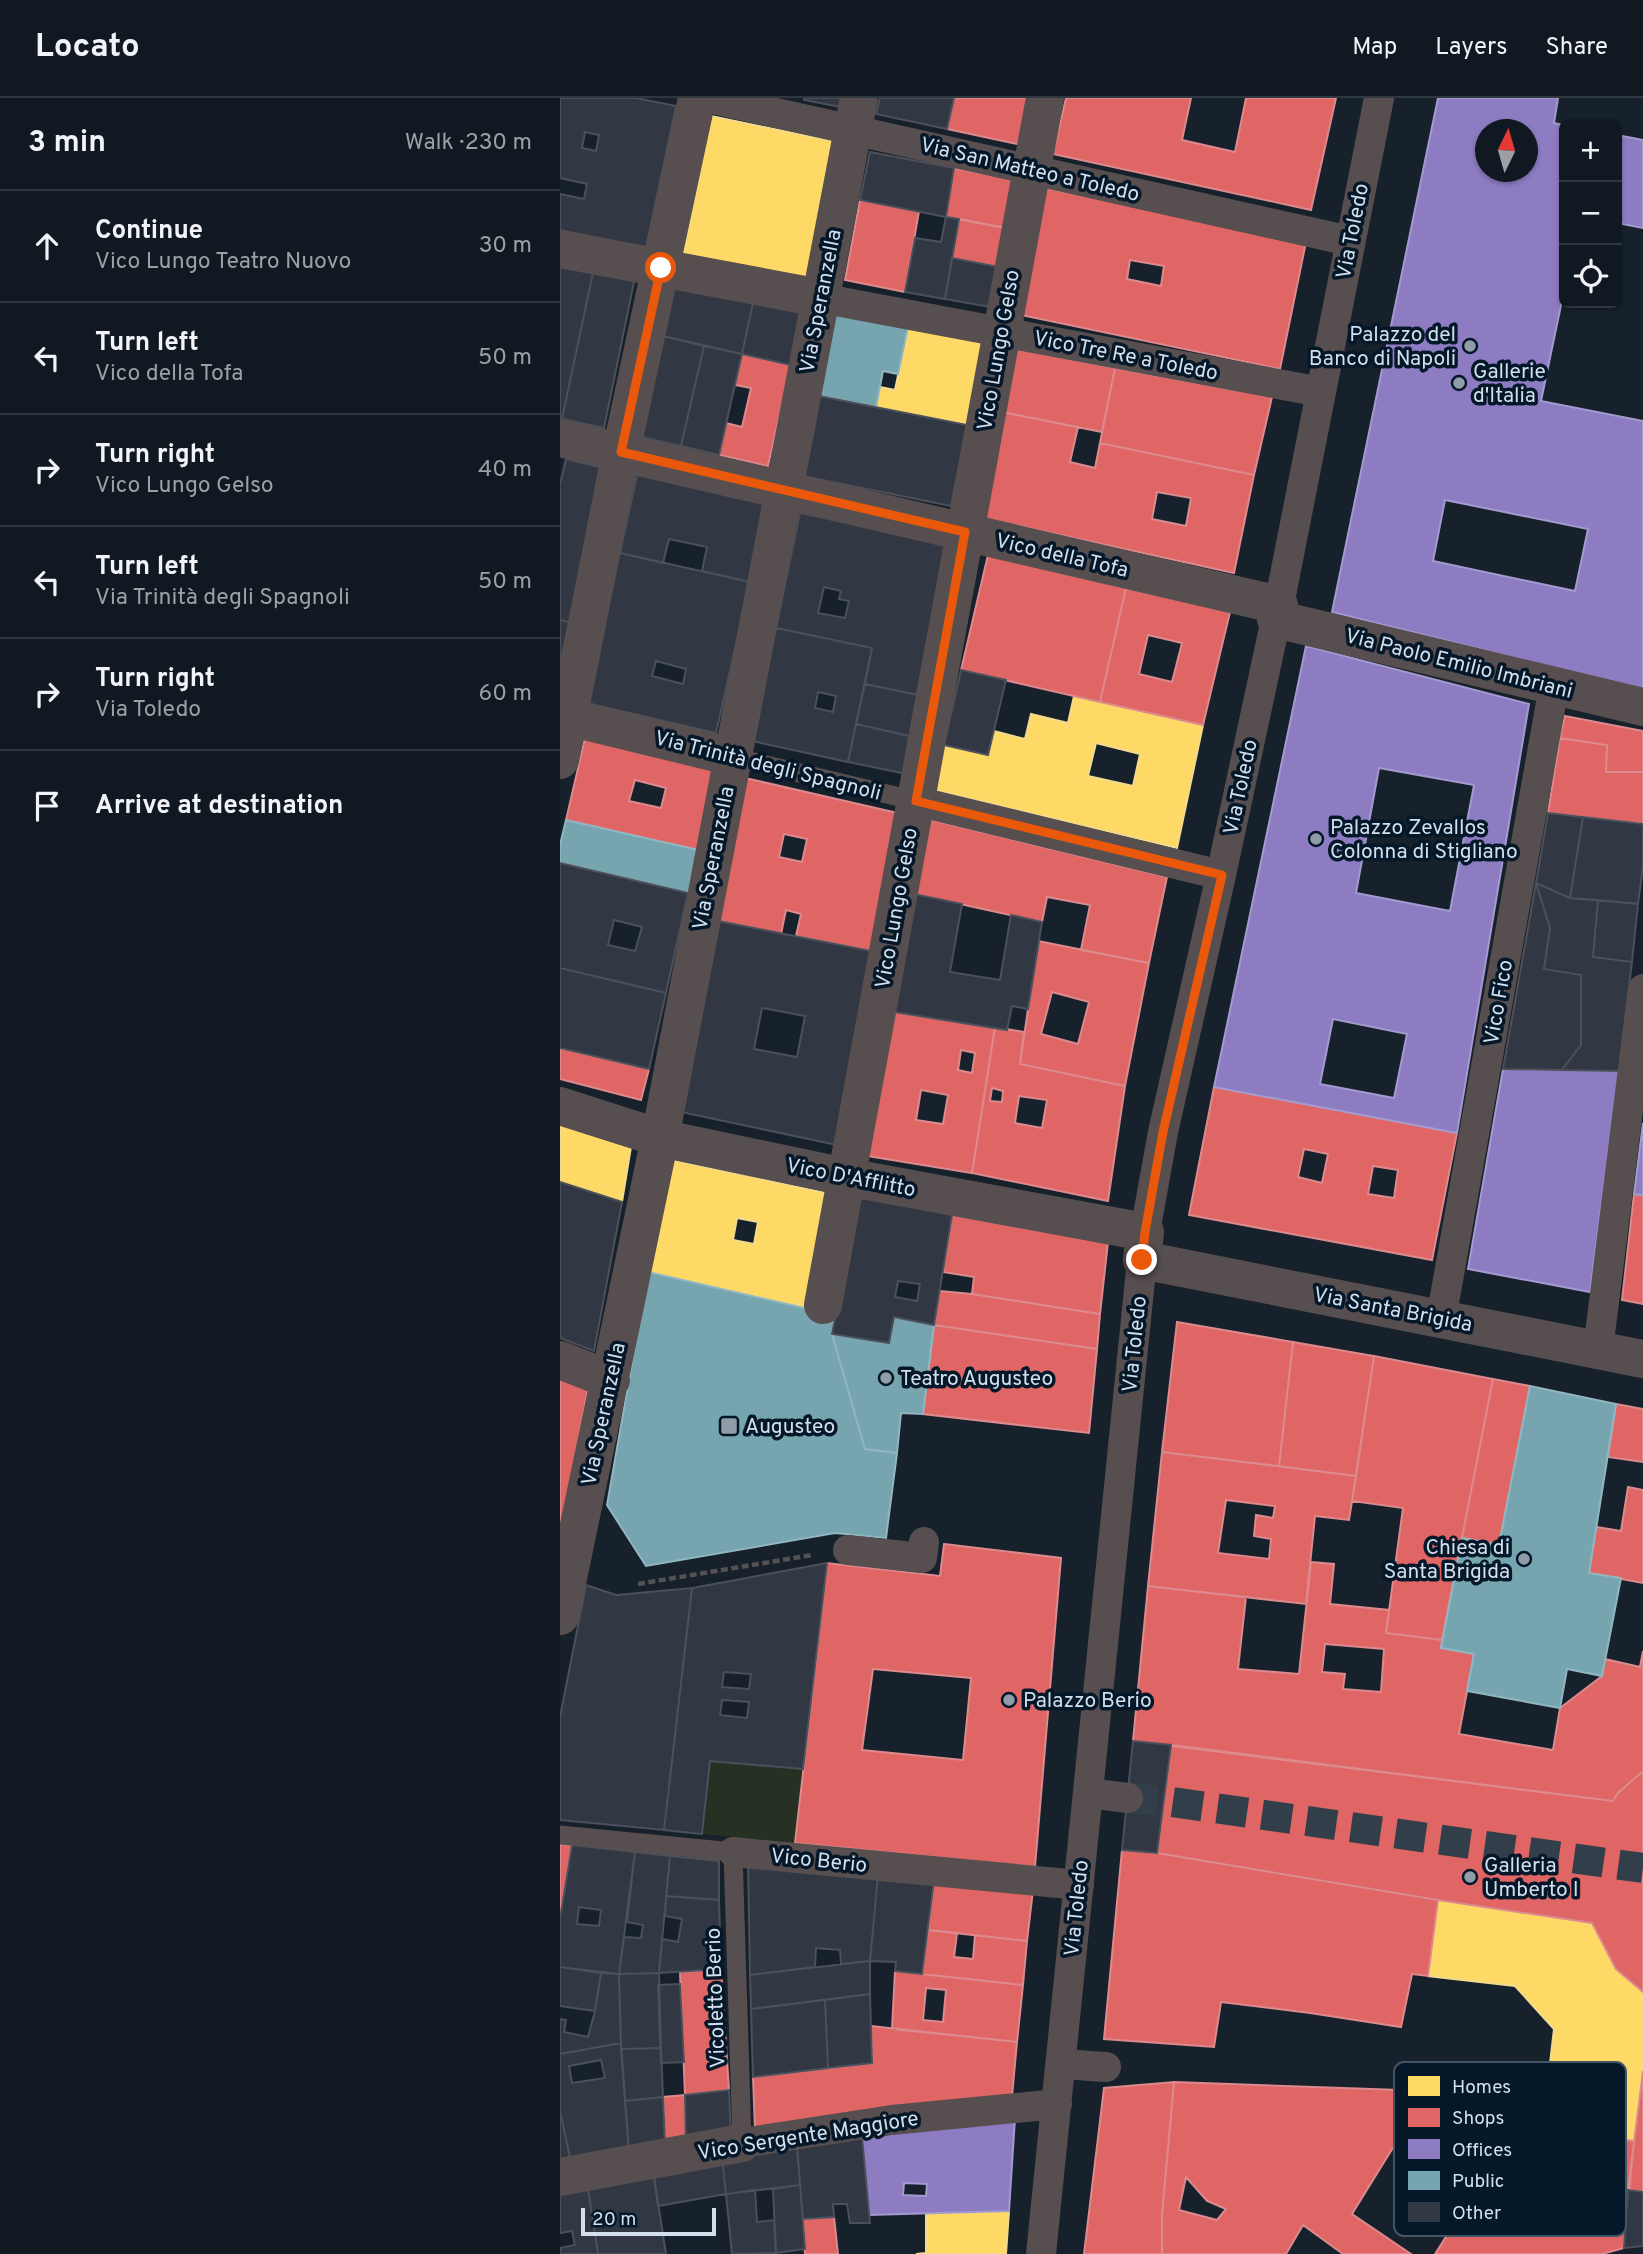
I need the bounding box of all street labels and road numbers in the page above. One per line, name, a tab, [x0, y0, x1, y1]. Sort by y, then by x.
street label: Via San Matteo a Toledo	[917, 132, 1142, 209]
street label: Via Toledo	[1331, 181, 1376, 281]
street label: Via Speranzella	[794, 227, 849, 375]
street label: Vico Lungo Gelso	[972, 268, 1027, 433]
street label: Vico Tre Re a Toledo	[1031, 325, 1220, 388]
street label: Vico della Tofa	[993, 528, 1131, 585]
street label: Via Paolo Emilio Imbriani	[1342, 623, 1575, 706]
street label: Via Trinità degli Spagnoli	[651, 725, 884, 808]
street label: Via Toledo	[1218, 737, 1265, 838]
street label: Via Speranzella	[687, 784, 742, 932]
street label: Vico Lungo Gelso	[870, 826, 925, 991]
street label: Vico Fico	[1479, 958, 1520, 1047]
street label: Vico D'Afflitto	[784, 1153, 918, 1204]
street label: Via Santa Brigida	[1311, 1282, 1474, 1339]
street label: Via Toledo	[1117, 1295, 1154, 1394]
street label: Via Speranzella	[576, 1340, 633, 1488]
street label: Vico Berio	[769, 1843, 868, 1880]
street label: Via Toledo	[1059, 1859, 1096, 1958]
street label: Vicoletto Berio	[701, 1927, 732, 2069]
street label: Vico Sergente Maggiore	[696, 2106, 921, 2167]

